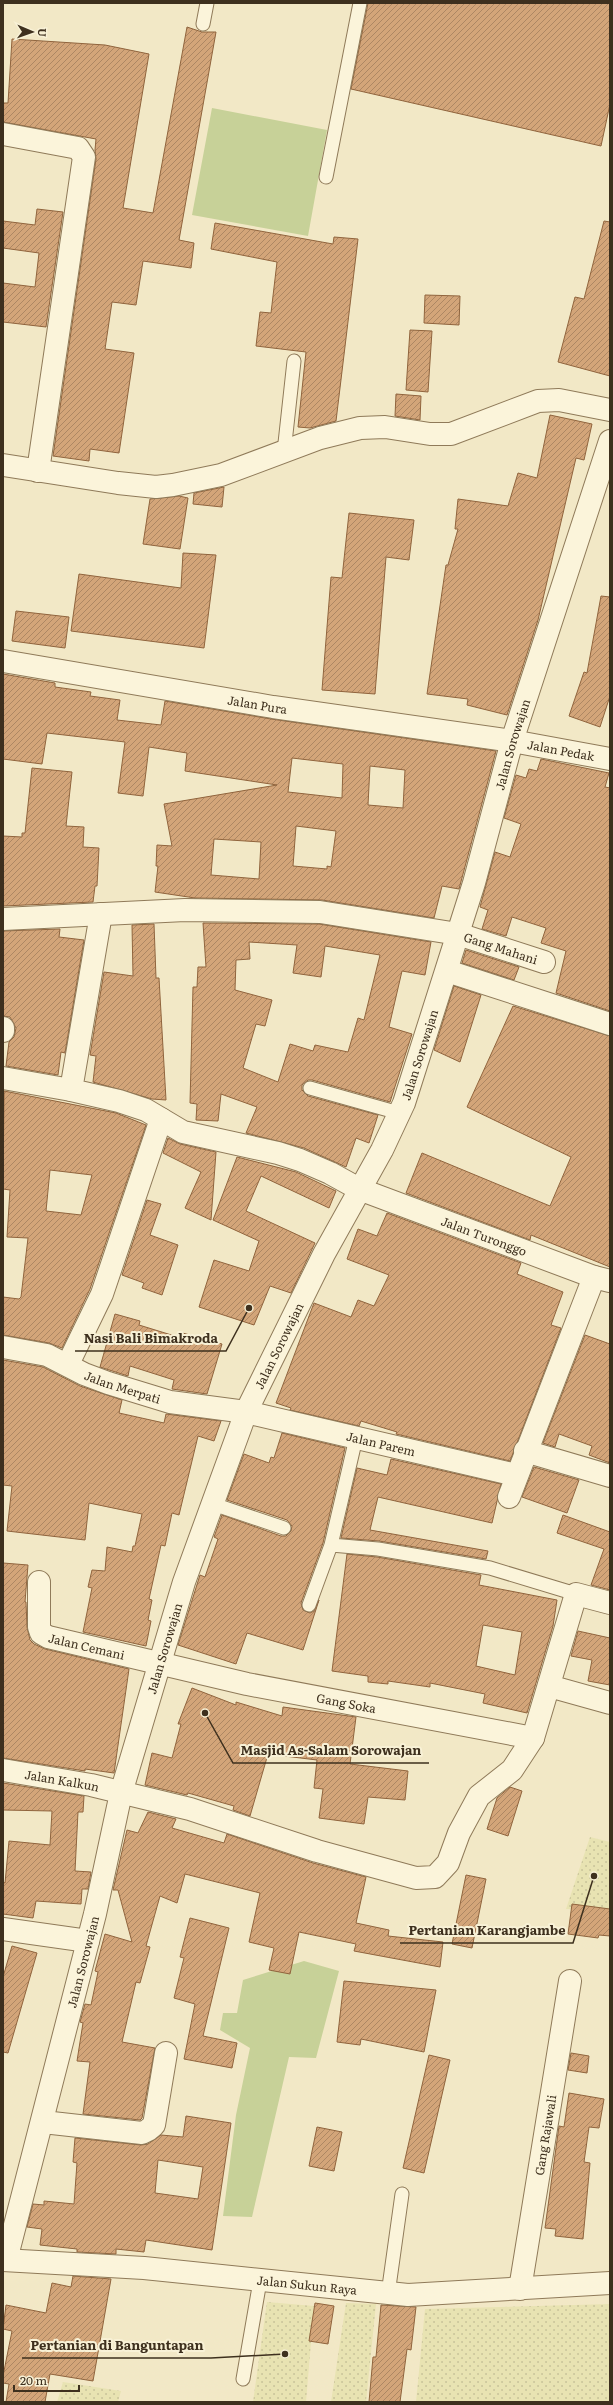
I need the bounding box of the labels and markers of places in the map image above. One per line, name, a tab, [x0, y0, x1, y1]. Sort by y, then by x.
callout: Nasi Bali Bimakroda	[75, 1326, 226, 1351]
callout: Masjid As-Salam Sorowajan	[233, 1738, 429, 1763]
callout: Pertanian Karangjambe	[400, 1918, 573, 1943]
callout: Pertanian di Banguntapan	[22, 2333, 211, 2358]

